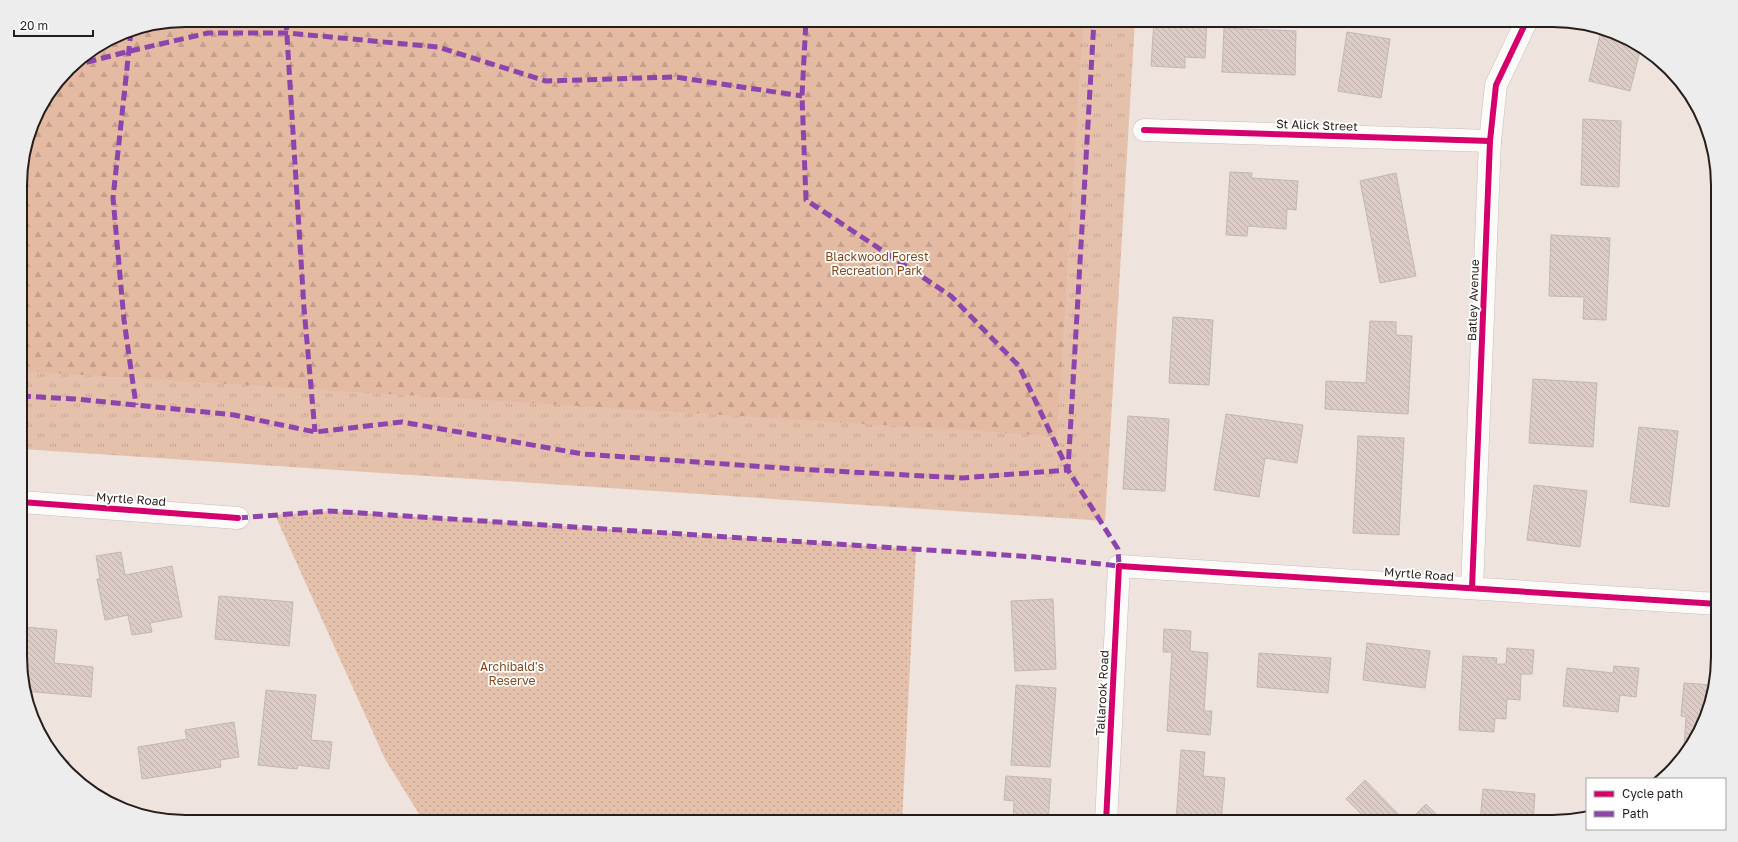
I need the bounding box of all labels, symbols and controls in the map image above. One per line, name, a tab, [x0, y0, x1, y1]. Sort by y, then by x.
scale bar	[14, 12, 93, 38]
text: 20 m	[20, 18, 48, 33]
street label: St Alick Street	[1276, 116, 1358, 134]
park label: Blackwood Forest Recreation Park	[825, 249, 929, 278]
street label: Batley Avenue	[1464, 259, 1482, 341]
street label: Myrtle Road	[96, 489, 166, 509]
street label: Myrtle Road	[1384, 564, 1454, 584]
street label: Tallarook Road	[1092, 650, 1112, 736]
park label: Archibald's Reserve	[480, 659, 544, 688]
legend	[1586, 778, 1726, 830]
text: Cycle path	[1622, 786, 1683, 801]
text: Path	[1622, 806, 1649, 821]

